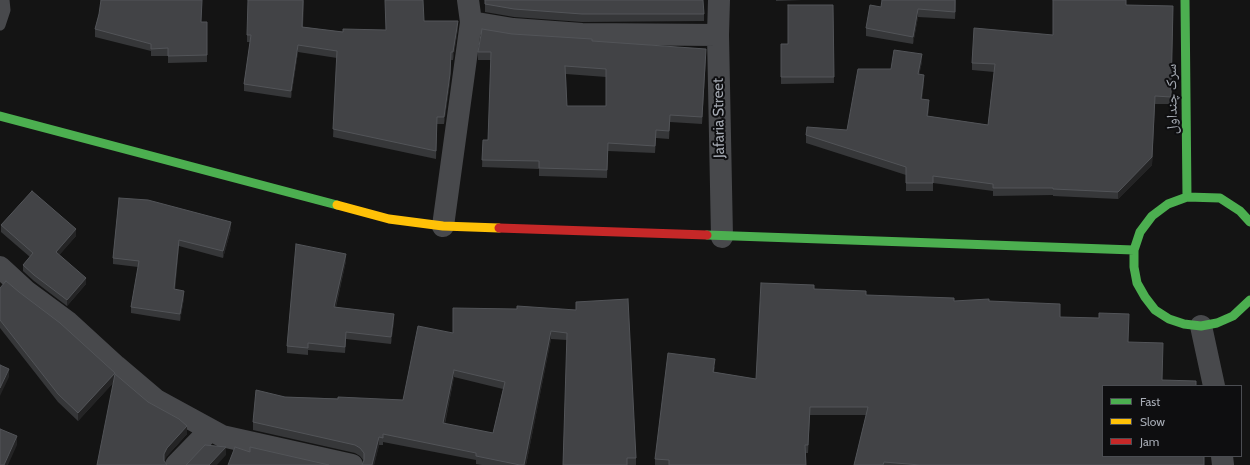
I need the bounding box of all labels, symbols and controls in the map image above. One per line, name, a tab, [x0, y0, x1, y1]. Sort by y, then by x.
street label: سرک چنداول	[1162, 64, 1182, 134]
street label: Jafaria Street	[709, 78, 729, 158]
legend	[1102, 385, 1242, 457]
text: Fast	[1140, 394, 1160, 409]
text: Slow	[1140, 414, 1165, 429]
text: Jam	[1140, 434, 1159, 449]

